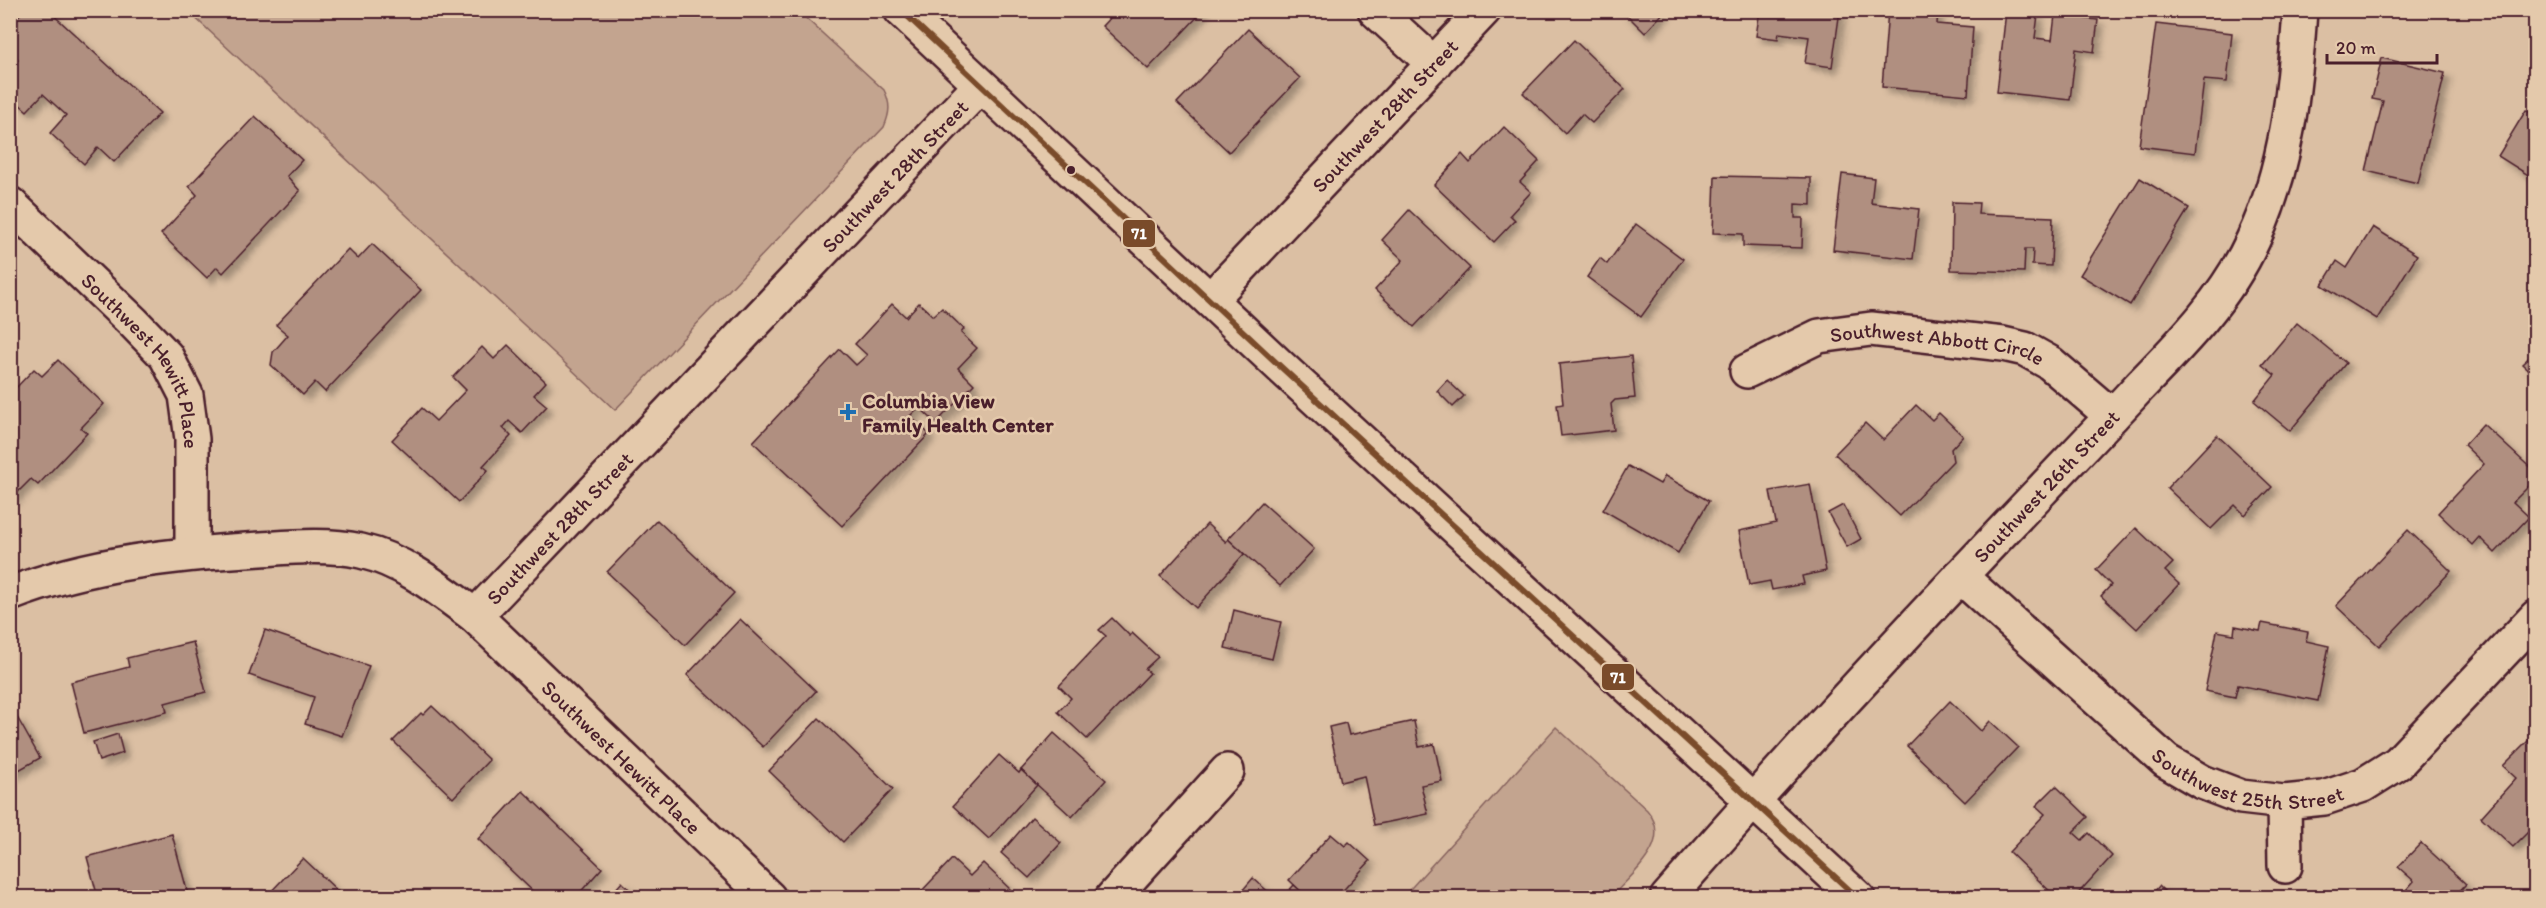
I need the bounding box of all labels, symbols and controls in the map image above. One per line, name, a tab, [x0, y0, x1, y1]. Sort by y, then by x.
scale bar	[2327, 27, 2436, 65]
street label: Southwest 28th Street	[1306, 33, 1463, 197]
text: 20 m	[2336, 37, 2376, 59]
street label: Southwest 28th Street	[816, 94, 973, 257]
unlabelled marker	[1065, 164, 1077, 176]
line badge: 71	[1122, 219, 1156, 248]
text: 71	[1130, 224, 1147, 243]
street label: Southwest Hewitt Place	[77, 267, 205, 449]
street label: Southwest Abbott Circle	[1828, 317, 2049, 370]
place label: Columbia View Family Health Center	[862, 388, 1054, 438]
marker: Columbia View Family Health Center	[839, 403, 857, 421]
street label: Southwest 26th Street	[1968, 404, 2124, 567]
street label: Southwest 28th Street	[481, 446, 638, 609]
line badge: 71	[1601, 663, 1635, 691]
text: 71	[1609, 668, 1626, 687]
street label: Southwest Hewitt Place	[537, 675, 707, 839]
street label: Southwest 25th Street	[2147, 742, 2347, 815]

